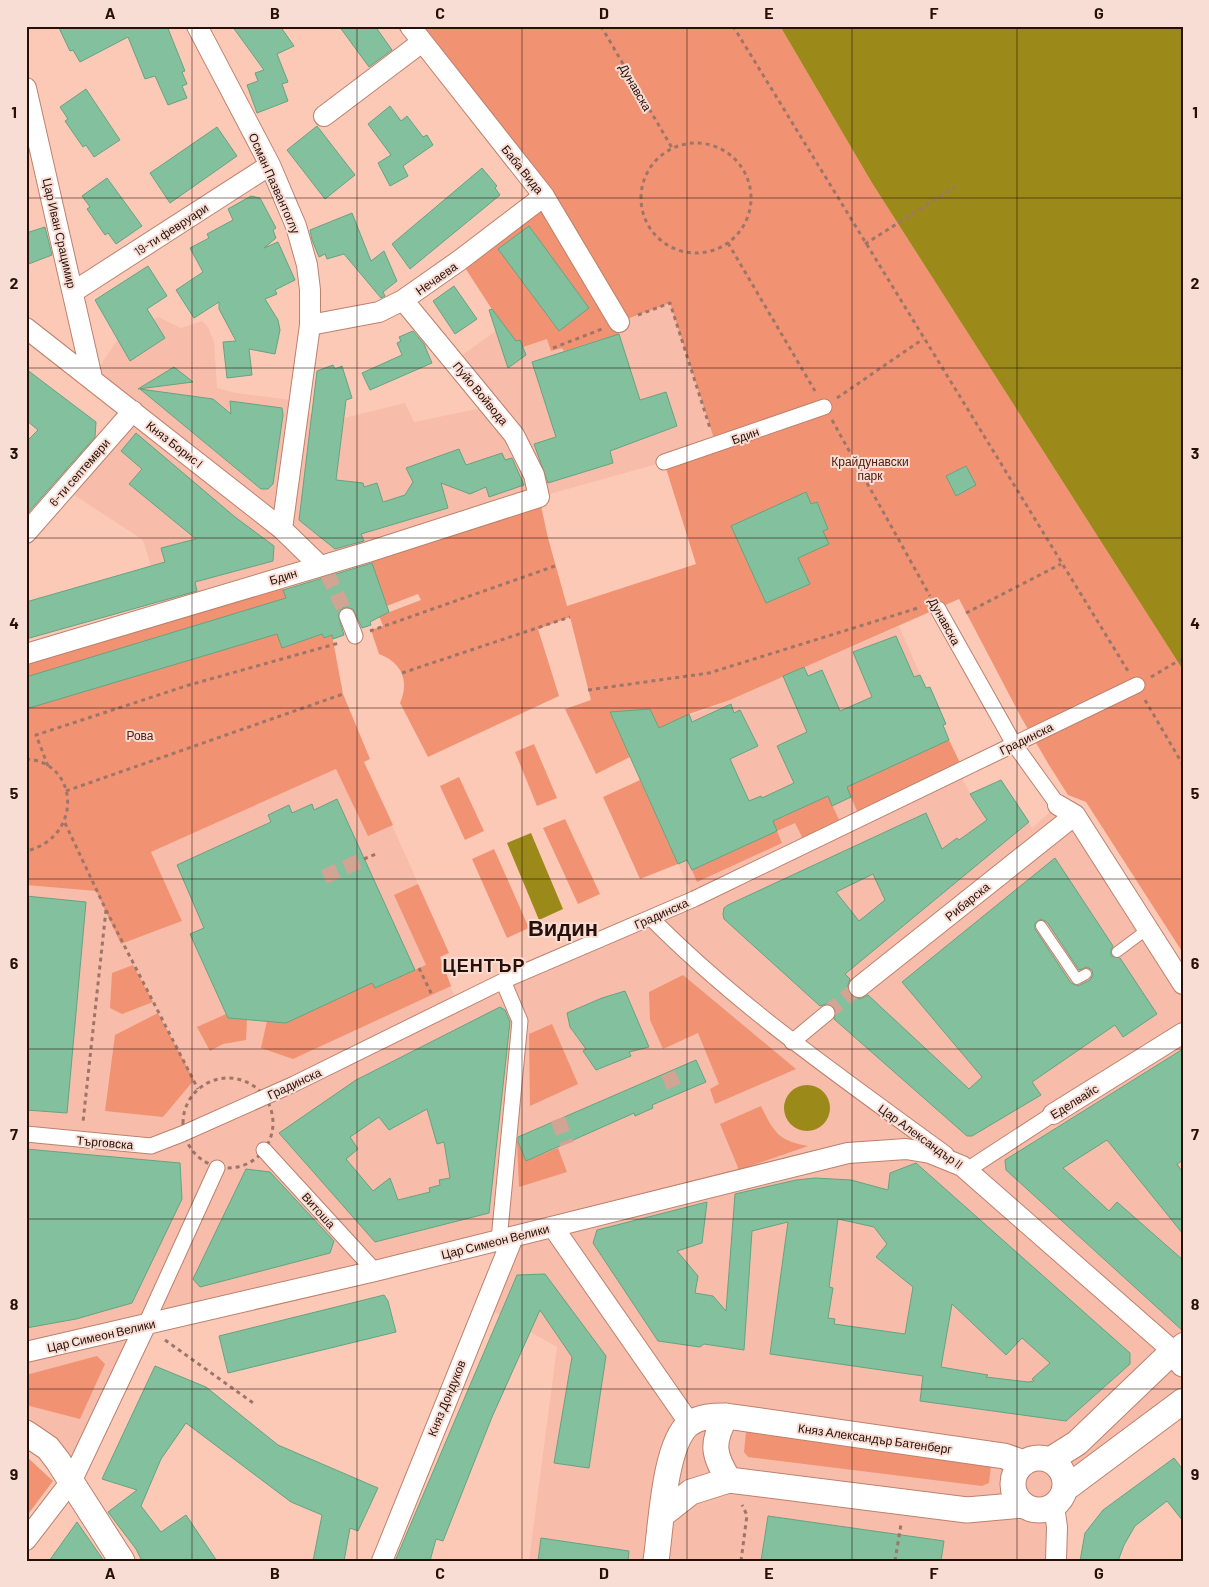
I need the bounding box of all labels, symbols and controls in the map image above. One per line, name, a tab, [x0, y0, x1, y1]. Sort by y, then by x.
text: A	[105, 3, 116, 22]
text: B	[270, 3, 280, 22]
text: C	[435, 3, 445, 22]
text: D	[599, 3, 609, 22]
text: E	[764, 3, 774, 22]
text: F	[930, 3, 939, 22]
text: G	[1094, 3, 1104, 22]
street label: Дунавска	[616, 61, 655, 114]
text: 1	[11, 102, 17, 121]
text: 1	[1192, 102, 1198, 121]
street label: Осман Пазвантоглу	[246, 131, 303, 236]
street label: Баба Вида	[498, 142, 547, 197]
street label: Цар Иван Срацимир	[40, 177, 80, 290]
street label: 19-ти февруари	[131, 200, 211, 259]
street label: Нечаева	[413, 258, 460, 297]
text: 2	[10, 273, 19, 292]
text: 2	[1191, 273, 1200, 292]
street label: Пуйо Войвода	[450, 359, 512, 428]
street label: Княз Борис I	[143, 418, 206, 471]
street label: Бдин	[729, 424, 761, 447]
street label: 6-ти септември	[46, 435, 113, 509]
text: 3	[10, 443, 18, 462]
text: 3	[1191, 443, 1199, 462]
park label: Крайдунавски парк	[831, 454, 909, 483]
street label: Бдин	[267, 565, 299, 588]
street label: Дунавска	[925, 595, 964, 648]
text: 4	[9, 613, 19, 632]
text: 4	[1190, 613, 1200, 632]
street label: Градинска	[997, 719, 1056, 758]
park label: Рова	[126, 728, 154, 742]
text: 5	[10, 783, 19, 802]
text: 5	[1191, 783, 1200, 802]
street label: Рибарска	[942, 879, 993, 924]
street label: Градинска	[632, 895, 691, 932]
district label: Видин	[528, 914, 598, 941]
text: 6	[10, 953, 19, 972]
text: 6	[1191, 953, 1200, 972]
district label: ЦЕНТЪР	[443, 954, 525, 976]
street label: Градинска	[265, 1064, 324, 1102]
street label: Еделвайс	[1047, 1081, 1101, 1122]
street label: Цар Александър II	[876, 1101, 966, 1172]
text: 7	[10, 1124, 18, 1143]
text: 7	[1191, 1124, 1199, 1143]
street label: Търговска	[76, 1133, 134, 1152]
street label: Витоша	[299, 1189, 339, 1231]
street label: Цар Симеон Велики	[440, 1221, 551, 1262]
text: 8	[10, 1294, 19, 1313]
text: 8	[1191, 1294, 1200, 1313]
street label: Цар Симеон Велики	[45, 1316, 157, 1355]
street label: Княз Дондуков	[424, 1358, 469, 1439]
street label: Княз Александър Батенберг	[797, 1420, 953, 1457]
text: 9	[10, 1464, 18, 1483]
text: 9	[1191, 1464, 1199, 1483]
text: A	[105, 1563, 116, 1582]
text: B	[270, 1563, 280, 1582]
text: C	[435, 1563, 445, 1582]
text: D	[599, 1563, 609, 1582]
text: E	[764, 1563, 774, 1582]
text: F	[930, 1563, 939, 1582]
text: G	[1094, 1563, 1104, 1582]

